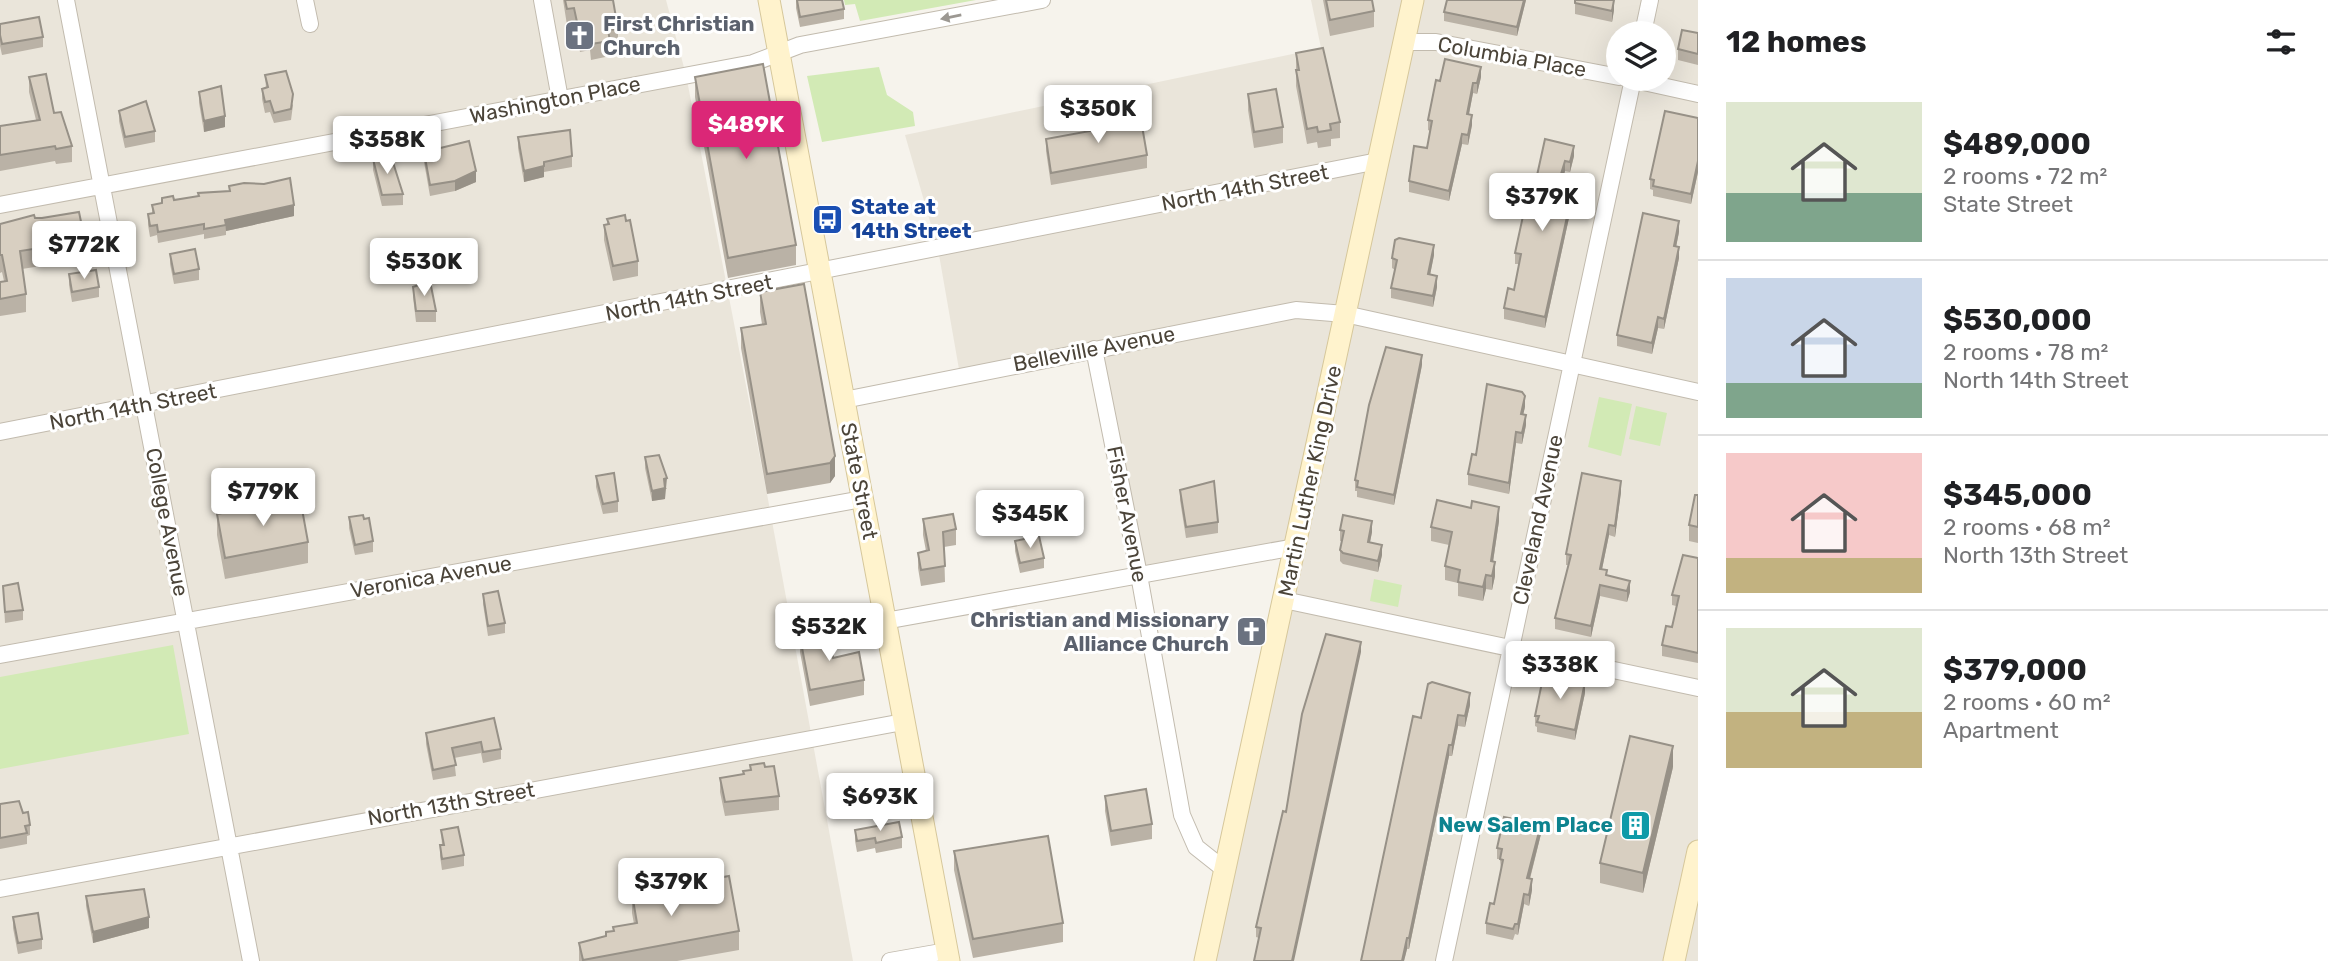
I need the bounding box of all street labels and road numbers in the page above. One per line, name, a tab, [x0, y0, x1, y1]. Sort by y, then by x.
street label: Columbia Place	[1436, 31, 1588, 82]
street label: Washington Place	[467, 71, 642, 128]
street label: North 14th Street	[1159, 159, 1331, 216]
street label: North 14th Street	[603, 269, 775, 326]
street label: Belleville Avenue	[1011, 321, 1177, 376]
street label: Martin Luther King Drive	[1273, 363, 1346, 599]
street label: North 14th Street	[47, 378, 219, 435]
street label: State Street	[836, 420, 883, 541]
street label: Cleveland Avenue	[1507, 432, 1568, 607]
street label: Fisher Avenue	[1102, 444, 1153, 584]
street label: College Avenue	[141, 446, 194, 598]
street label: Veronica Avenue	[348, 550, 514, 603]
street label: North 13th Street	[365, 777, 536, 831]

